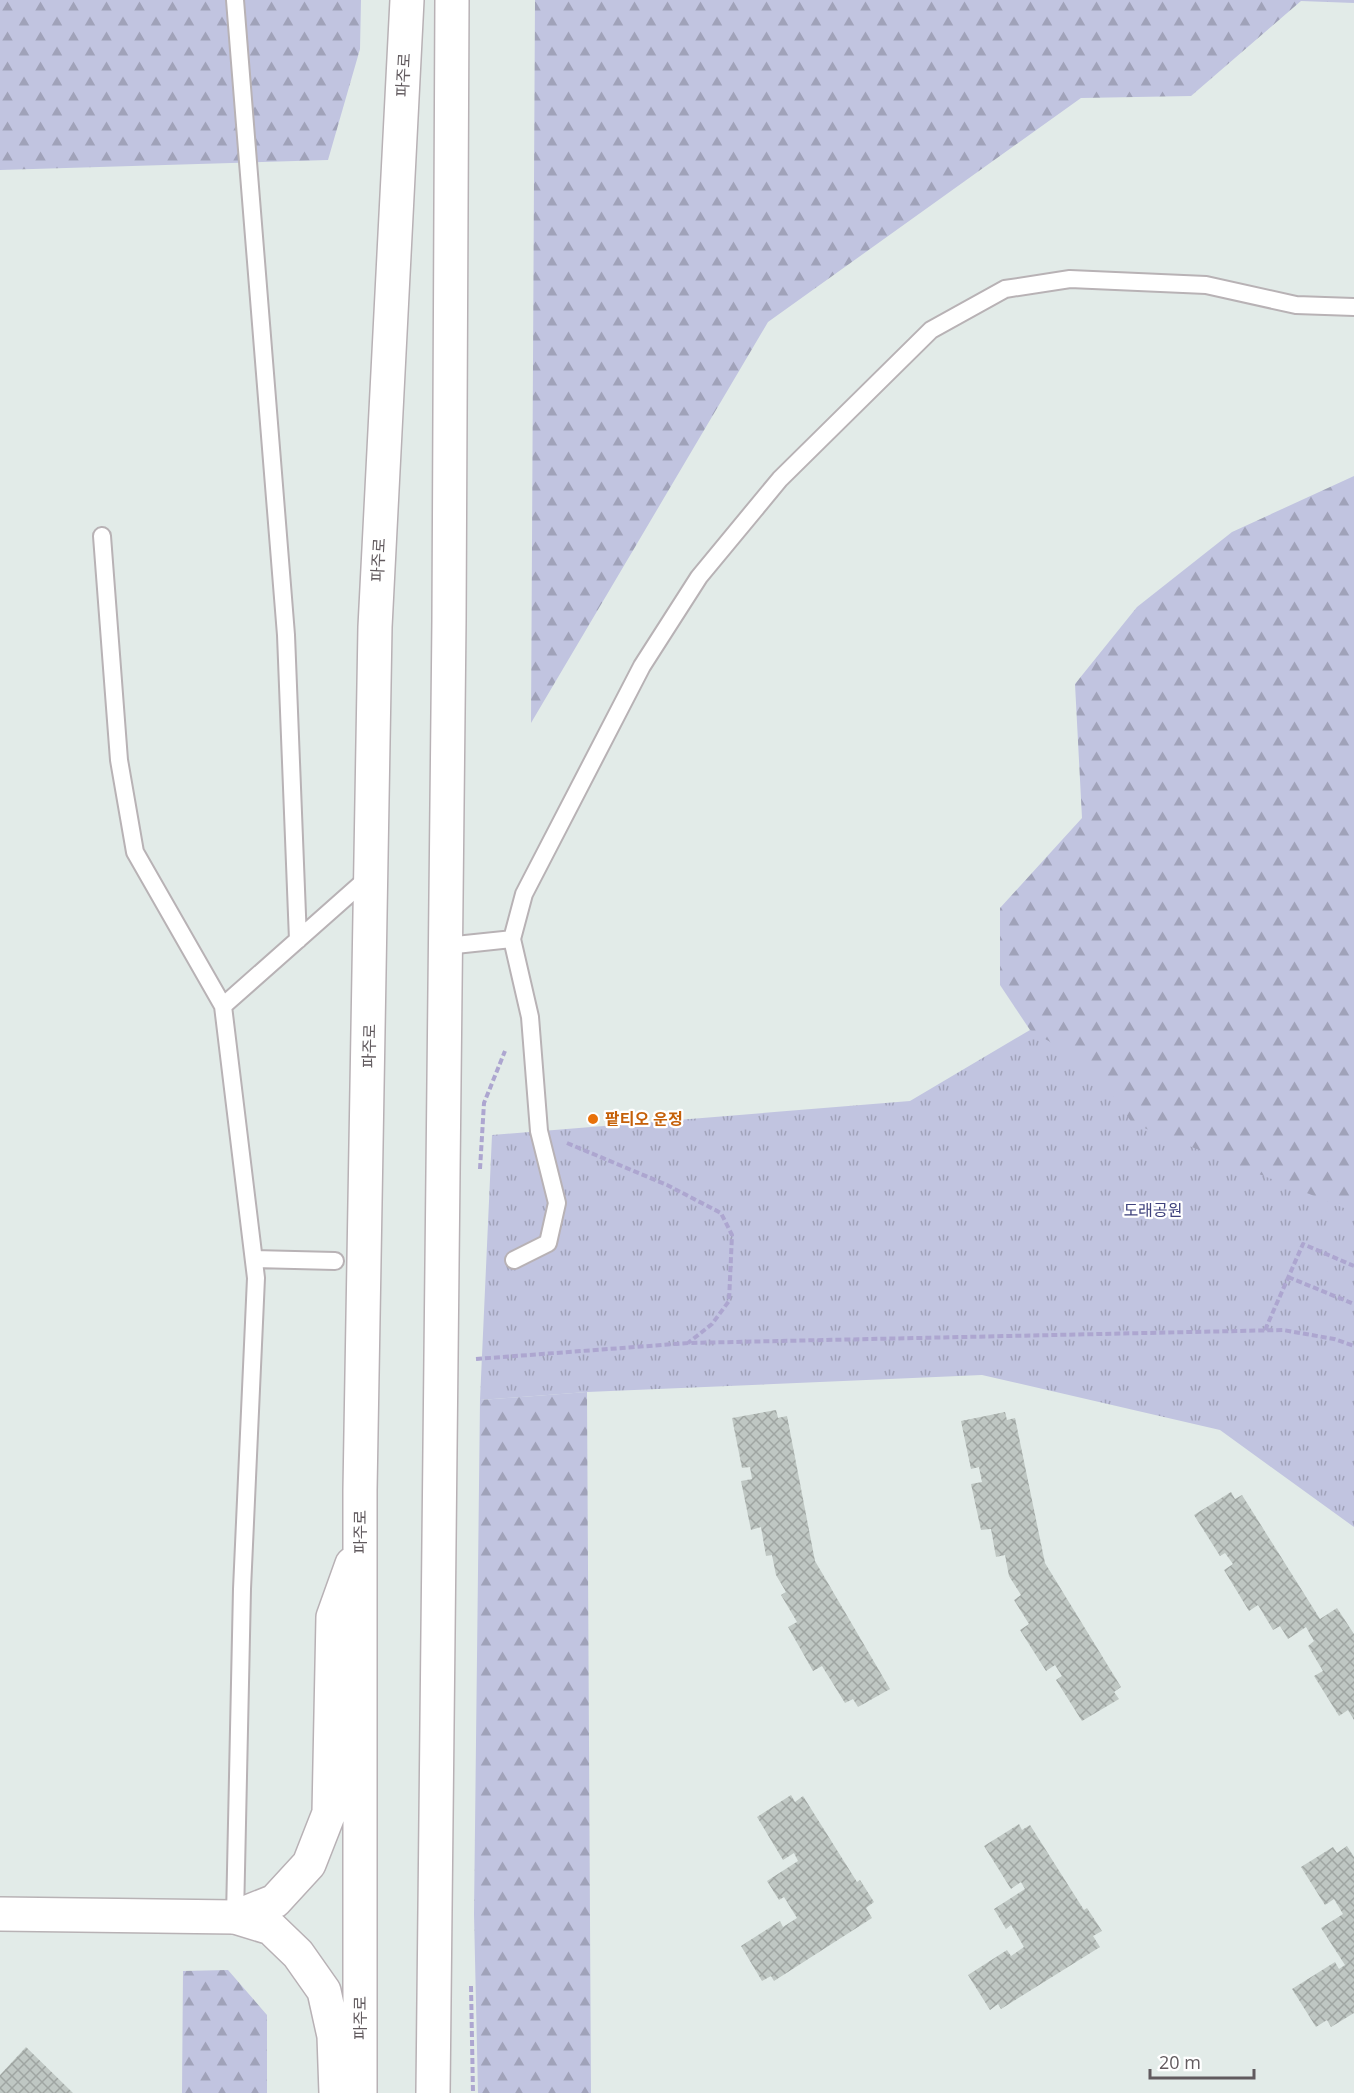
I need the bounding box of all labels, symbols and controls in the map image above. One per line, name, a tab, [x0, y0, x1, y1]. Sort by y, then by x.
street label: 파주로	[391, 52, 415, 98]
street label: 파주로	[366, 537, 390, 583]
street label: 파주로	[358, 1023, 380, 1068]
place label: 팥티오 운정	[605, 1108, 683, 1130]
marker: 팥티오 운정	[586, 1112, 600, 1126]
park label: 도래공원	[1124, 1199, 1182, 1221]
street label: 파주로	[349, 1510, 371, 1554]
street label: 파주로	[349, 1996, 371, 2040]
scale bar	[1150, 2042, 1254, 2080]
text: 20 m	[1159, 2050, 1201, 2074]

